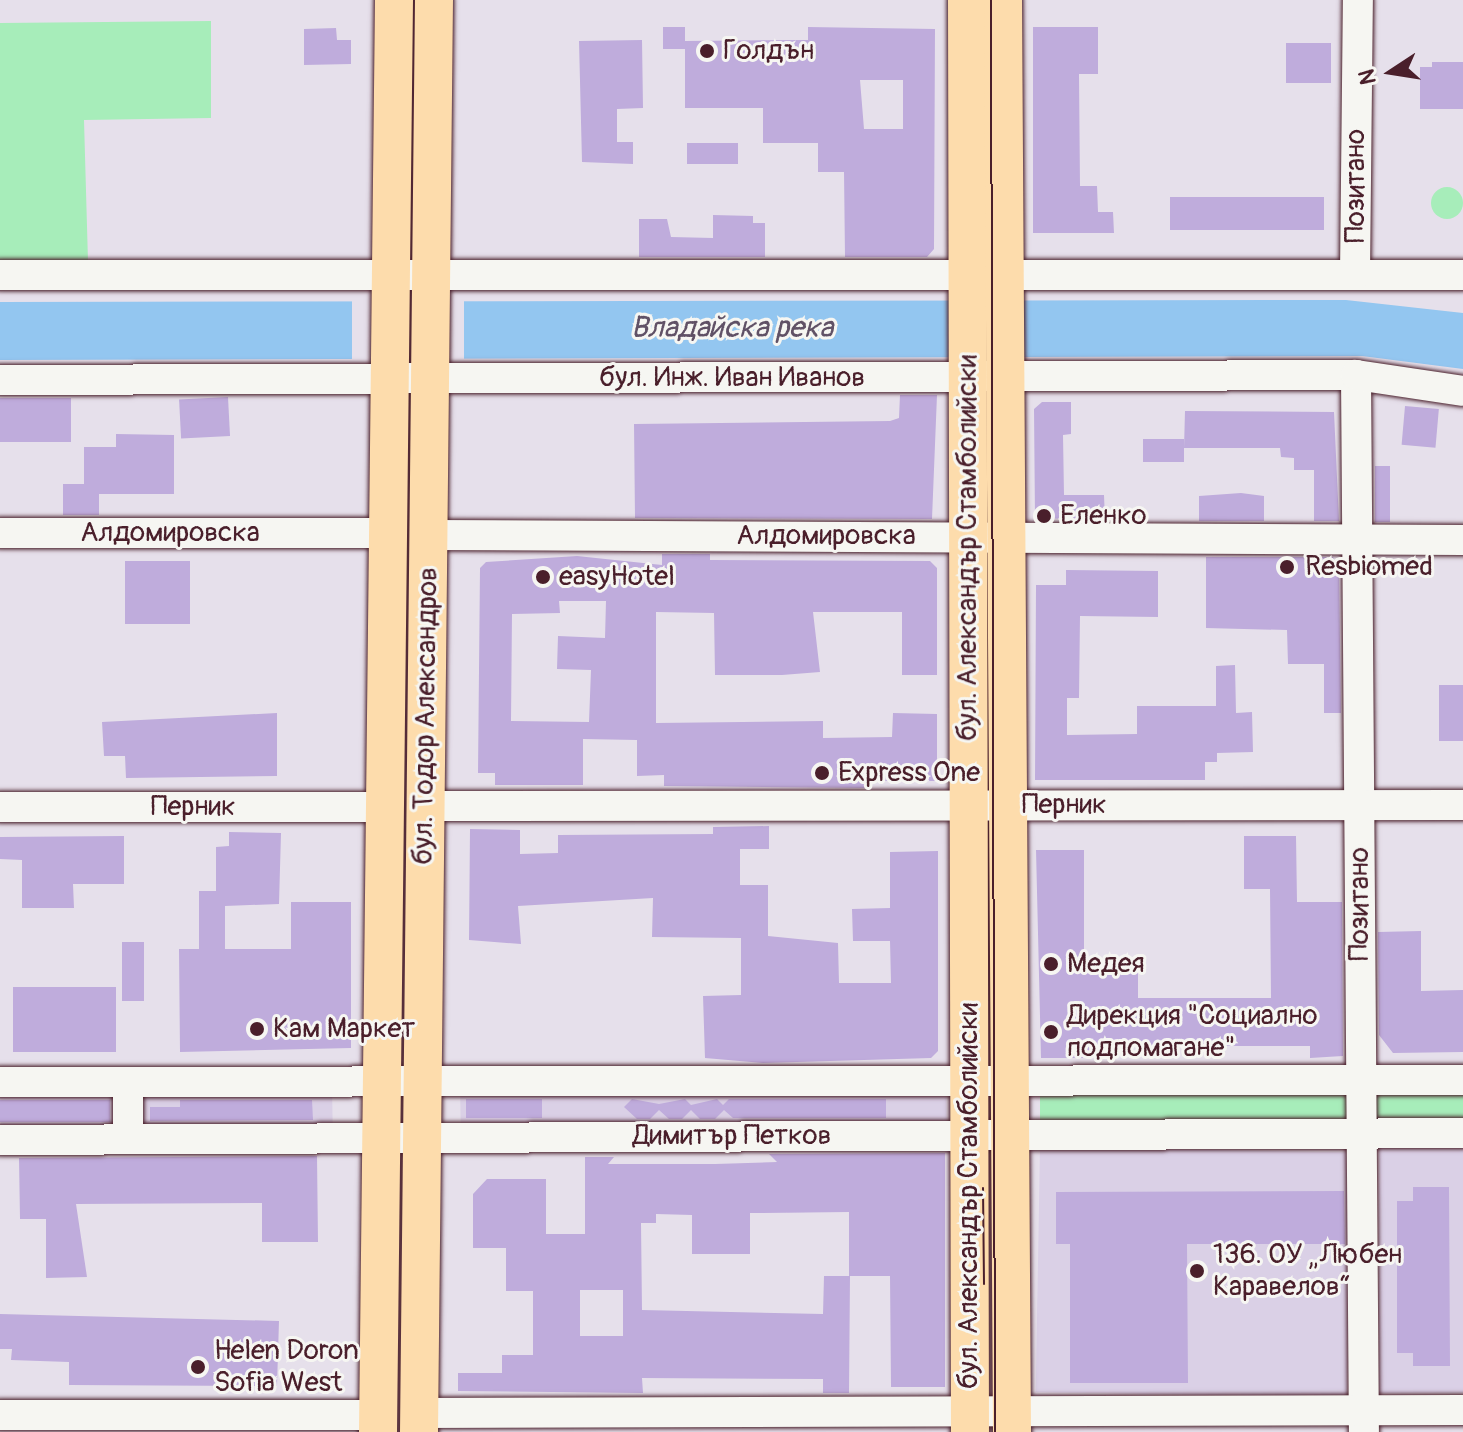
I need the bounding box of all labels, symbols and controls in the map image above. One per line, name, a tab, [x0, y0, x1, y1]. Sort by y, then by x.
north arrow	[1351, 32, 1431, 112]
place label: Голдън	[723, 34, 814, 68]
marker: Голдън	[698, 42, 716, 60]
text: N	[1352, 67, 1383, 87]
street label: Позитано	[1339, 129, 1373, 243]
water label: Владайска река	[631, 310, 833, 346]
street label: бул. Александър Стамболийски	[951, 355, 985, 741]
street label: бул. Инж. Иван Иванов	[599, 361, 865, 395]
place label: Еленко	[1060, 499, 1147, 533]
marker: Еленко	[1035, 507, 1053, 525]
street label: Алдомировска	[80, 516, 260, 550]
street label: Алдомировска	[736, 519, 916, 553]
place label: Resbiomed	[1305, 550, 1433, 584]
marker: Resbiomed	[1276, 556, 1298, 578]
place label: easyHotel	[559, 560, 675, 594]
street label: бул. Тодор Александров	[407, 567, 445, 865]
marker: easyHotel	[534, 568, 552, 586]
place label: Express One	[838, 756, 980, 790]
marker: Express One	[813, 764, 831, 782]
street label: Перник	[1022, 788, 1106, 822]
street label: Перник	[151, 790, 235, 824]
street label: Позитано	[1343, 847, 1377, 961]
place label: Медея	[1067, 947, 1145, 981]
marker: Медея	[1042, 955, 1060, 973]
place label: Дирекция "Социално подпомагане"	[1067, 999, 1317, 1065]
street label: бул. Александър Стамболийски	[952, 1003, 986, 1389]
place label: Кам Маркет	[273, 1012, 415, 1046]
marker: Кам Маркет	[248, 1020, 266, 1038]
marker: Дирекция "Социално подпомагане"	[1042, 1023, 1060, 1041]
street label: Димитър Петков	[633, 1119, 831, 1153]
place label: 136. ОУ „Любен Каравелов“	[1213, 1238, 1402, 1304]
marker: 136. ОУ „Любен Каравелов“	[1188, 1262, 1206, 1280]
place label: Helen Doron Sofia West	[214, 1334, 359, 1400]
marker: Helen Doron Sofia West	[189, 1358, 207, 1376]

